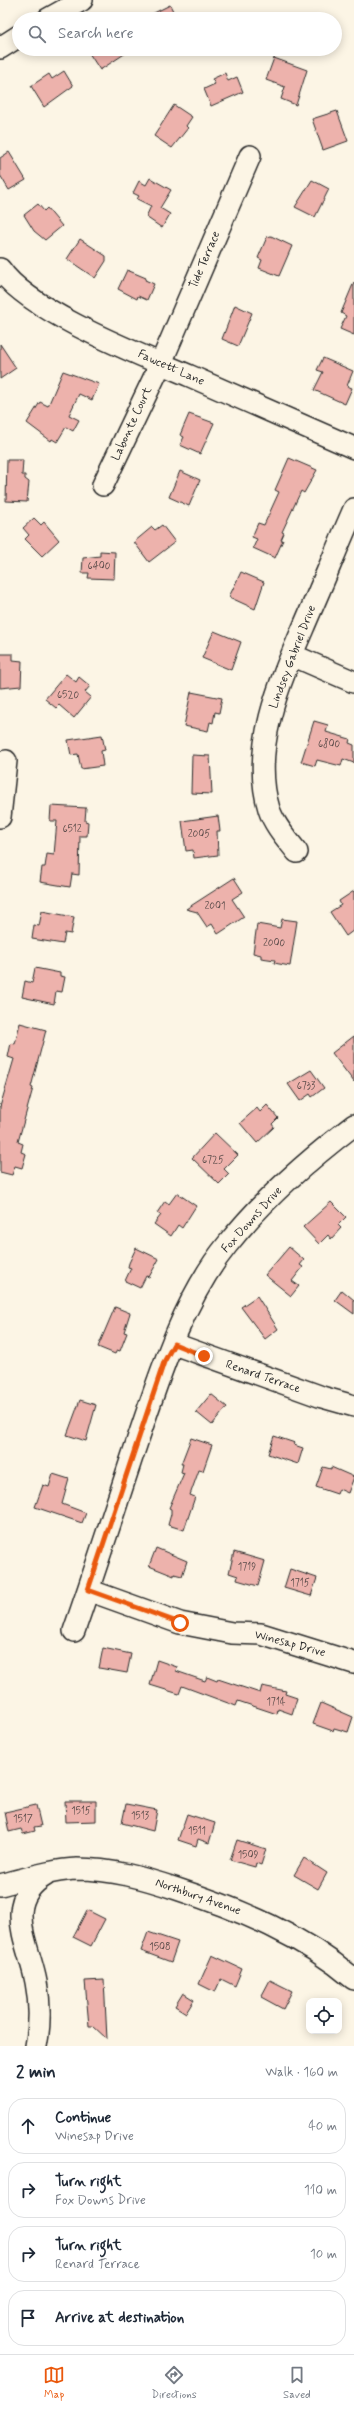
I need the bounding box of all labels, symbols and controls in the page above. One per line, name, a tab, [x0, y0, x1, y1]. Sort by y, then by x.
search box	[12, 12, 342, 56]
icon: search	[26, 23, 48, 45]
text: Search here	[58, 24, 134, 44]
street label: Tide Terrace	[186, 229, 224, 291]
street label: Fawcett Lane	[135, 346, 207, 390]
street label: Labonte Court	[108, 385, 156, 463]
house number: 6400	[88, 560, 111, 573]
street label: Lindsey Gabriel Drive	[266, 603, 320, 711]
house number: 6520	[57, 689, 79, 702]
house number: 6800	[318, 737, 341, 751]
house number: 6512	[62, 823, 82, 836]
house number: 2005	[188, 828, 210, 841]
house number: 2001	[204, 900, 226, 913]
house number: 2000	[263, 937, 286, 950]
house number: 6733	[297, 1080, 316, 1093]
house number: 6725	[202, 1154, 224, 1167]
street label: Fox Downs Drive	[218, 1183, 286, 1257]
route end	[195, 1347, 213, 1365]
street label: Renard Terrace	[223, 1357, 303, 1397]
house number: 1719	[238, 1561, 256, 1574]
house number: 1715	[290, 1577, 310, 1590]
route start	[171, 1614, 189, 1632]
street label: Winesap Drive	[253, 1627, 327, 1661]
house number: 1714	[266, 1696, 286, 1709]
house number: 1515	[71, 1805, 91, 1818]
house number: 1513	[131, 1810, 150, 1823]
house number: 1517	[13, 1813, 33, 1826]
house number: 1511	[188, 1825, 206, 1838]
house number: 1509	[238, 1849, 258, 1862]
street label: Northbury Avenue	[153, 1875, 243, 1919]
house number: 1508	[149, 1941, 171, 1954]
map controls	[306, 1998, 342, 2034]
button: locate	[306, 1998, 342, 2034]
text: 2 min	[16, 2061, 56, 2083]
text: Walk · 160 m	[265, 2064, 338, 2081]
text: Continue	[55, 2108, 111, 2128]
icon: ahead	[17, 2115, 39, 2137]
text: 40 m	[308, 2118, 337, 2135]
text: Winesap Drive	[55, 2128, 134, 2145]
text: Turn right	[55, 2172, 122, 2192]
icon: right	[17, 2179, 39, 2201]
text: 110 m	[304, 2182, 337, 2199]
text: Fox Downs Drive	[55, 2192, 146, 2209]
text: Turn right	[55, 2236, 122, 2256]
icon: right	[17, 2243, 39, 2265]
text: 10 m	[310, 2246, 337, 2263]
text: Renard Terrace	[55, 2256, 140, 2273]
icon: arrive	[17, 2307, 39, 2329]
text: Arrive at destination	[55, 2308, 184, 2328]
tab: Map	[43, 2364, 65, 2402]
tab: Directions	[151, 2364, 197, 2402]
tab: Saved	[283, 2364, 311, 2402]

